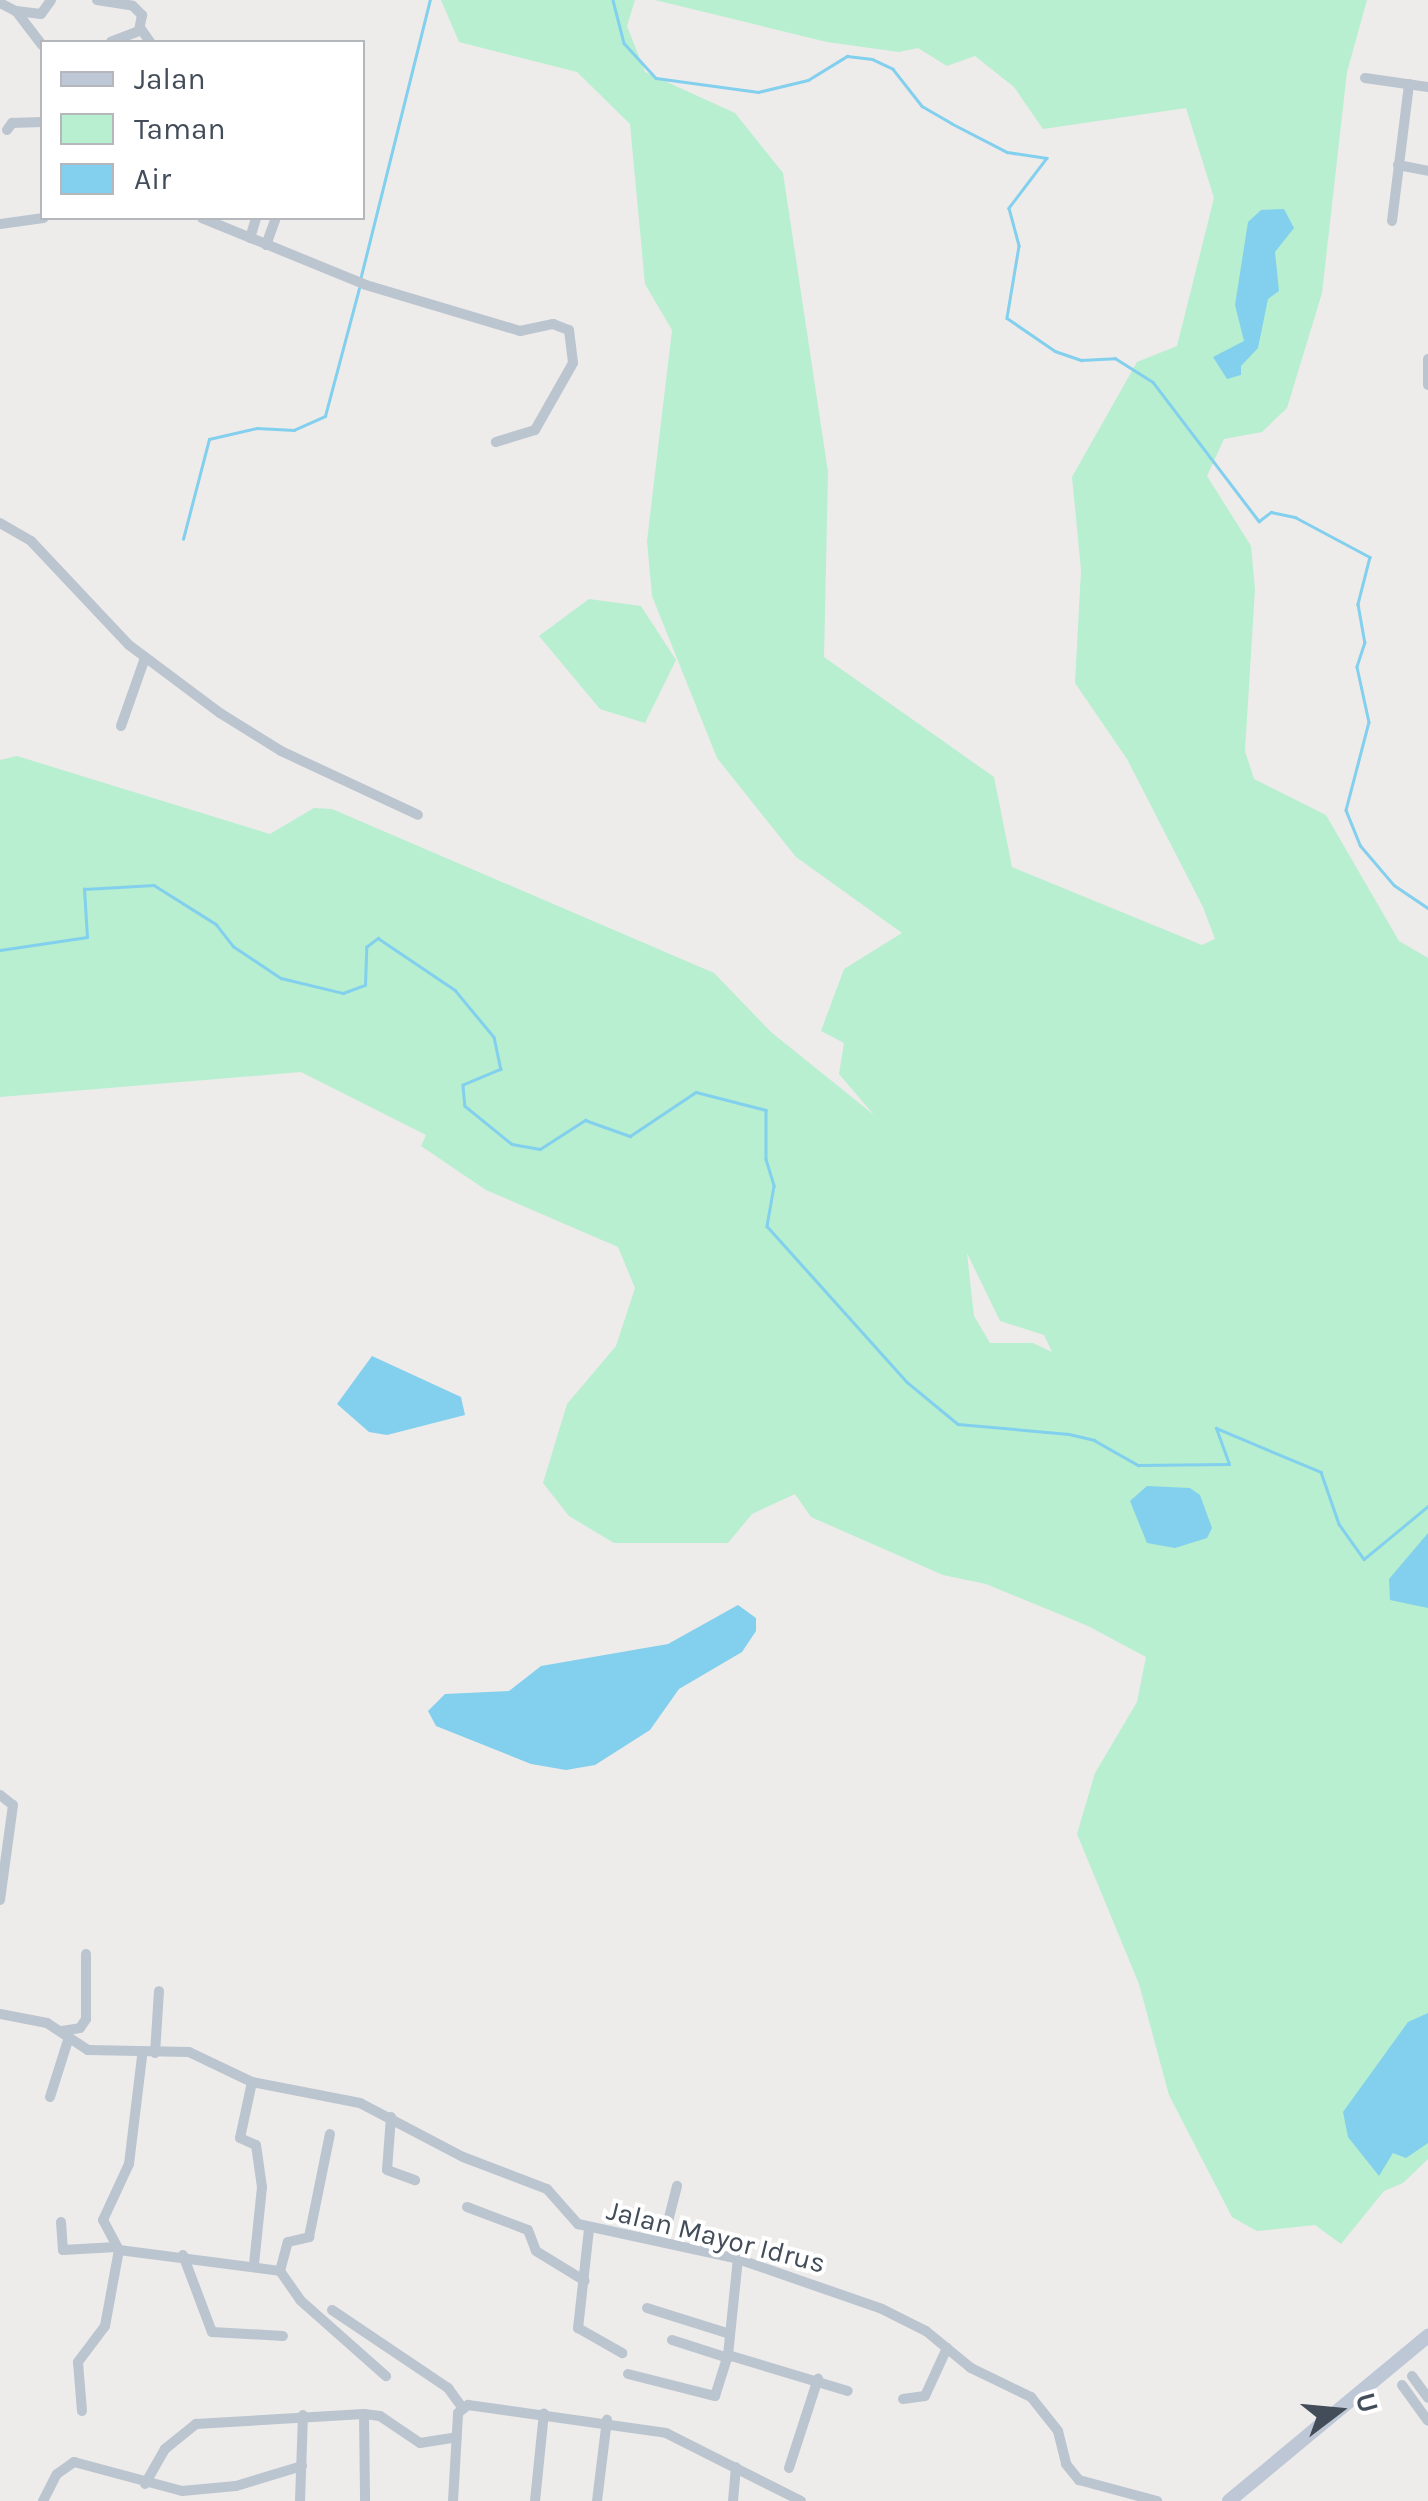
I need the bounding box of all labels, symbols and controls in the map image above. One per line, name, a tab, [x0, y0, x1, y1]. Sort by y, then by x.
legend	[40, 40, 365, 220]
text: Jalan	[134, 61, 206, 97]
text: Taman	[134, 111, 226, 147]
text: Air	[134, 161, 171, 197]
street label: Jalan Mayor Idrus	[603, 2194, 829, 2280]
north arrow	[1288, 2361, 1388, 2461]
text: U	[1349, 2389, 1386, 2416]

